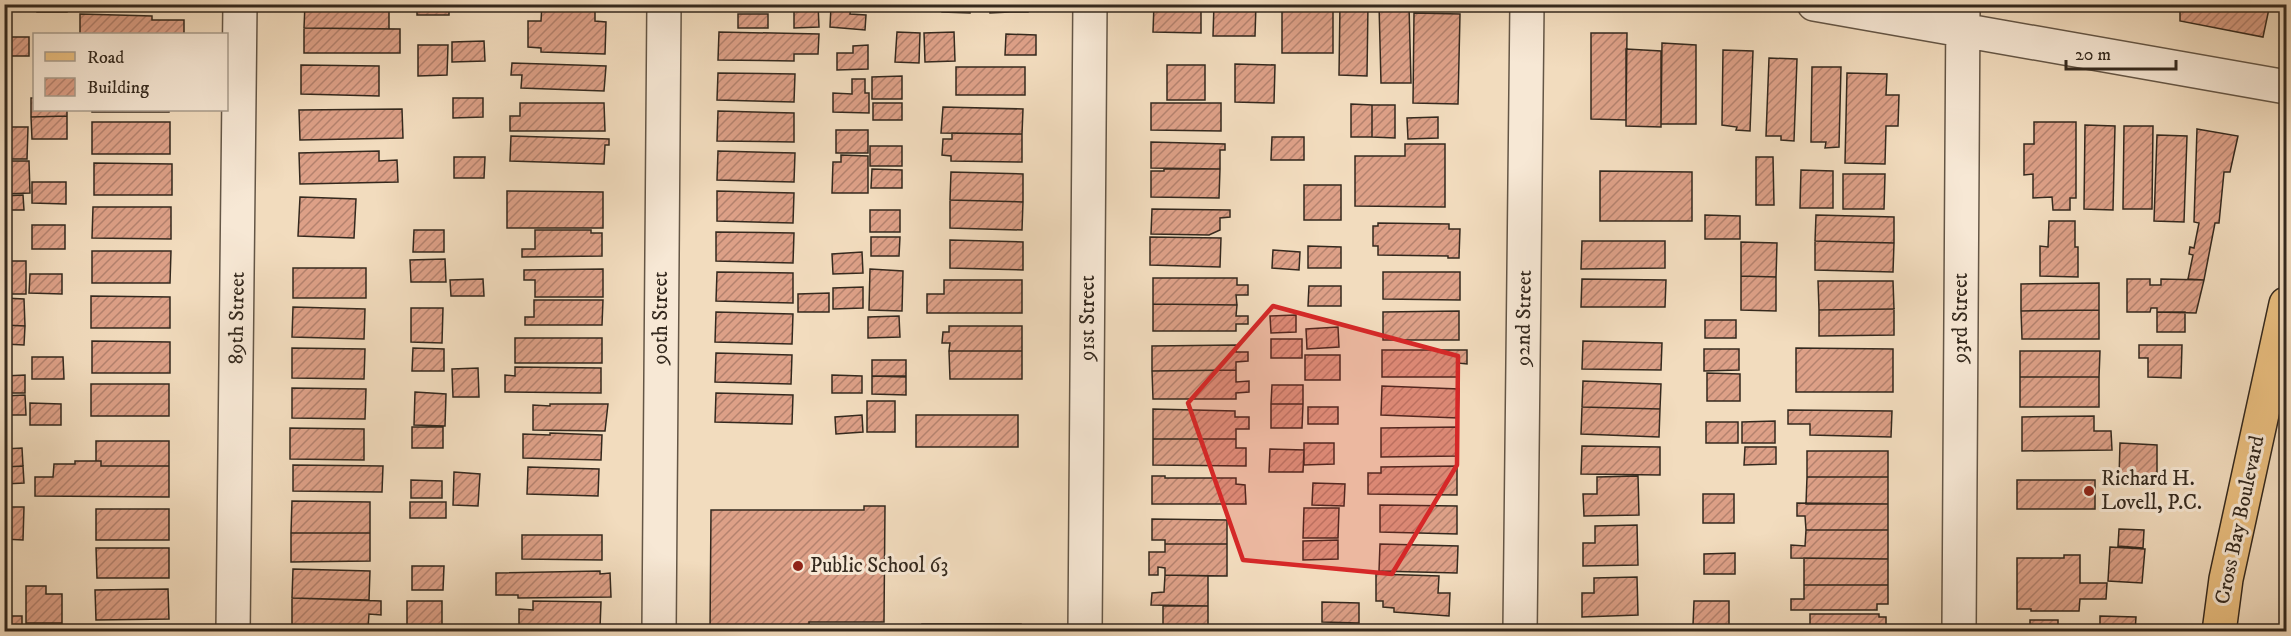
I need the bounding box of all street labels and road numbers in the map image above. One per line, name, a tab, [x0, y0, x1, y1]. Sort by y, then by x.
street label: 92nd Street	[1510, 269, 1538, 367]
street label: 89th Street	[223, 271, 251, 365]
street label: 90th Street	[648, 271, 674, 366]
street label: 93rd Street	[1948, 272, 1974, 364]
street label: 91st Street	[1075, 275, 1101, 362]
street label: Cross Bay Boulevard	[2209, 433, 2271, 607]

